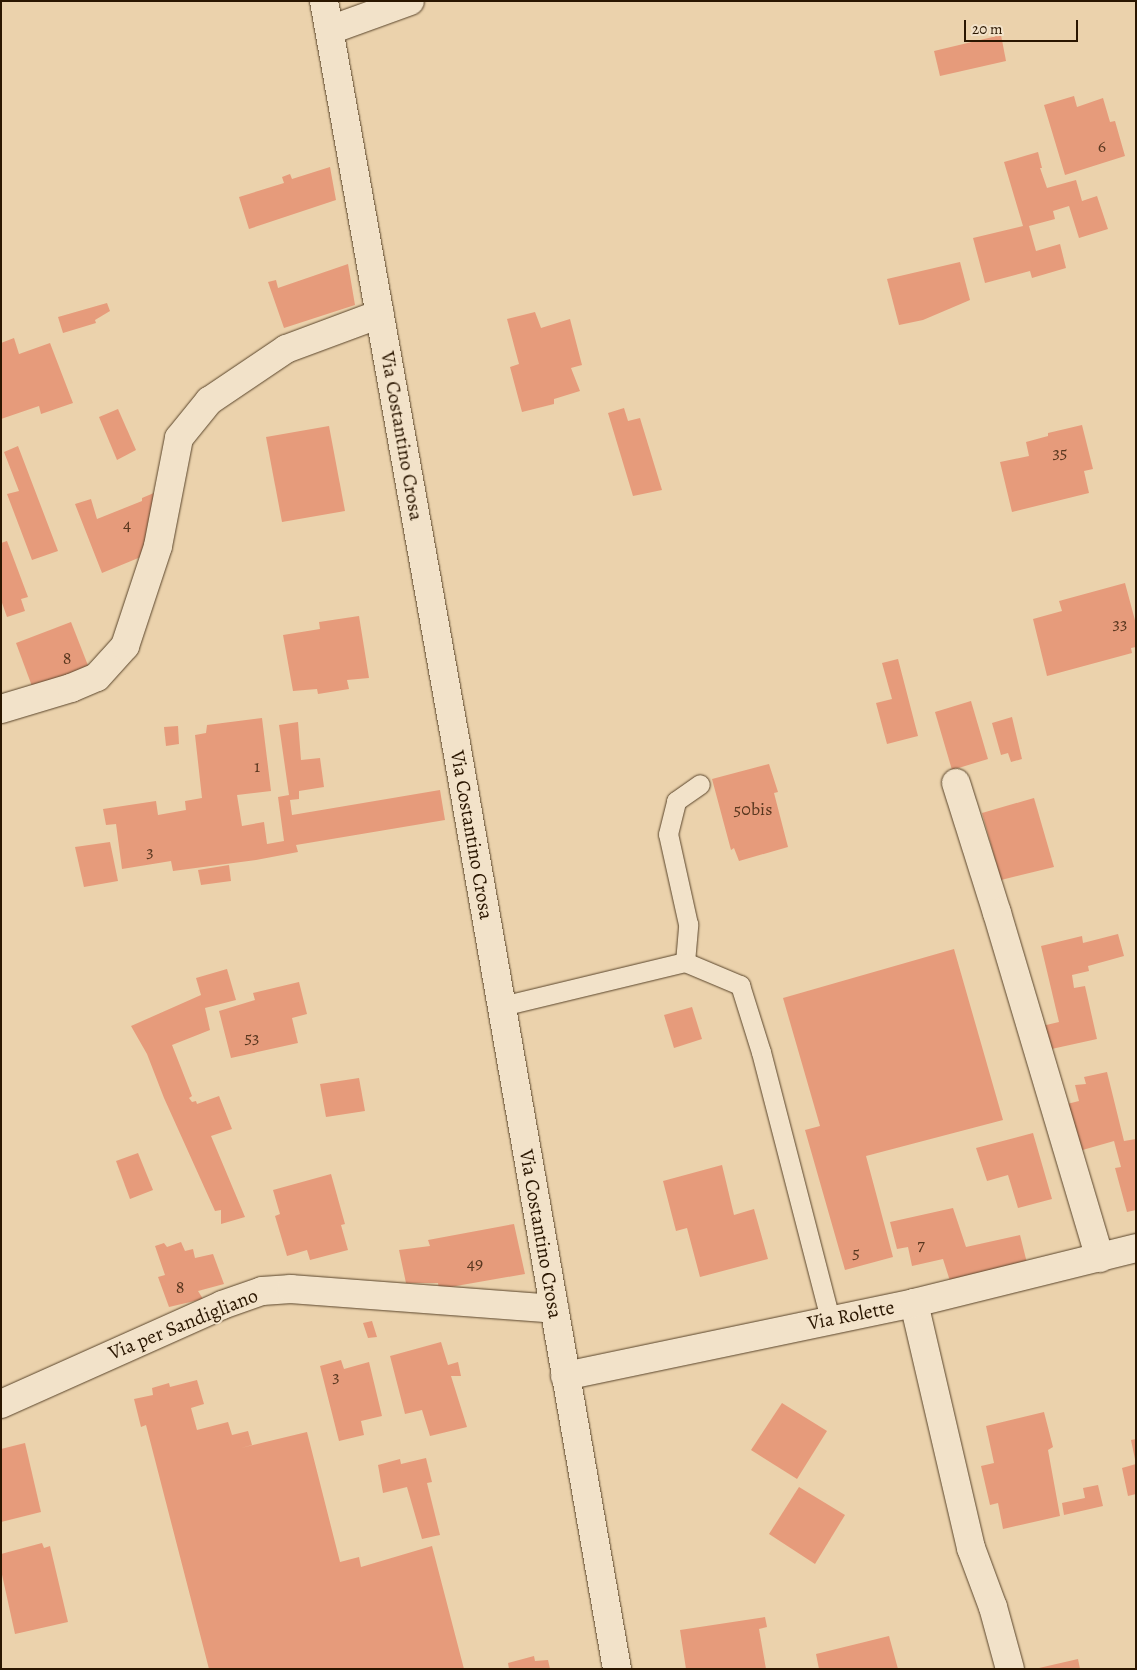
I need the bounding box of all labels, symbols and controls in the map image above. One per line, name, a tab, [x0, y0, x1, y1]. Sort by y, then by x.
scale bar	[967, 10, 1081, 42]
text: 20 m	[972, 19, 1003, 39]
house number: 6	[1098, 135, 1106, 157]
street label: Via Costantino Crosa	[375, 350, 429, 522]
house number: 35	[1052, 441, 1068, 463]
house number: 4	[123, 513, 131, 535]
house number: 33	[1113, 612, 1127, 634]
house number: 8	[63, 647, 71, 669]
street label: Via Costantino Crosa	[445, 749, 499, 921]
house number: 1	[254, 755, 260, 777]
house number: 50bis	[734, 798, 772, 820]
house number: 3	[146, 840, 154, 862]
house number: 53	[244, 1026, 260, 1048]
street label: Via Costantino Crosa	[514, 1148, 568, 1320]
house number: 7	[917, 1233, 925, 1255]
house number: 5	[852, 1241, 860, 1263]
house number: 49	[467, 1252, 483, 1274]
house number: 8	[176, 1276, 184, 1298]
street label: Via per Sandigliano	[105, 1283, 261, 1365]
street label: Via Rolette	[806, 1295, 896, 1335]
house number: 3	[332, 1365, 340, 1387]

